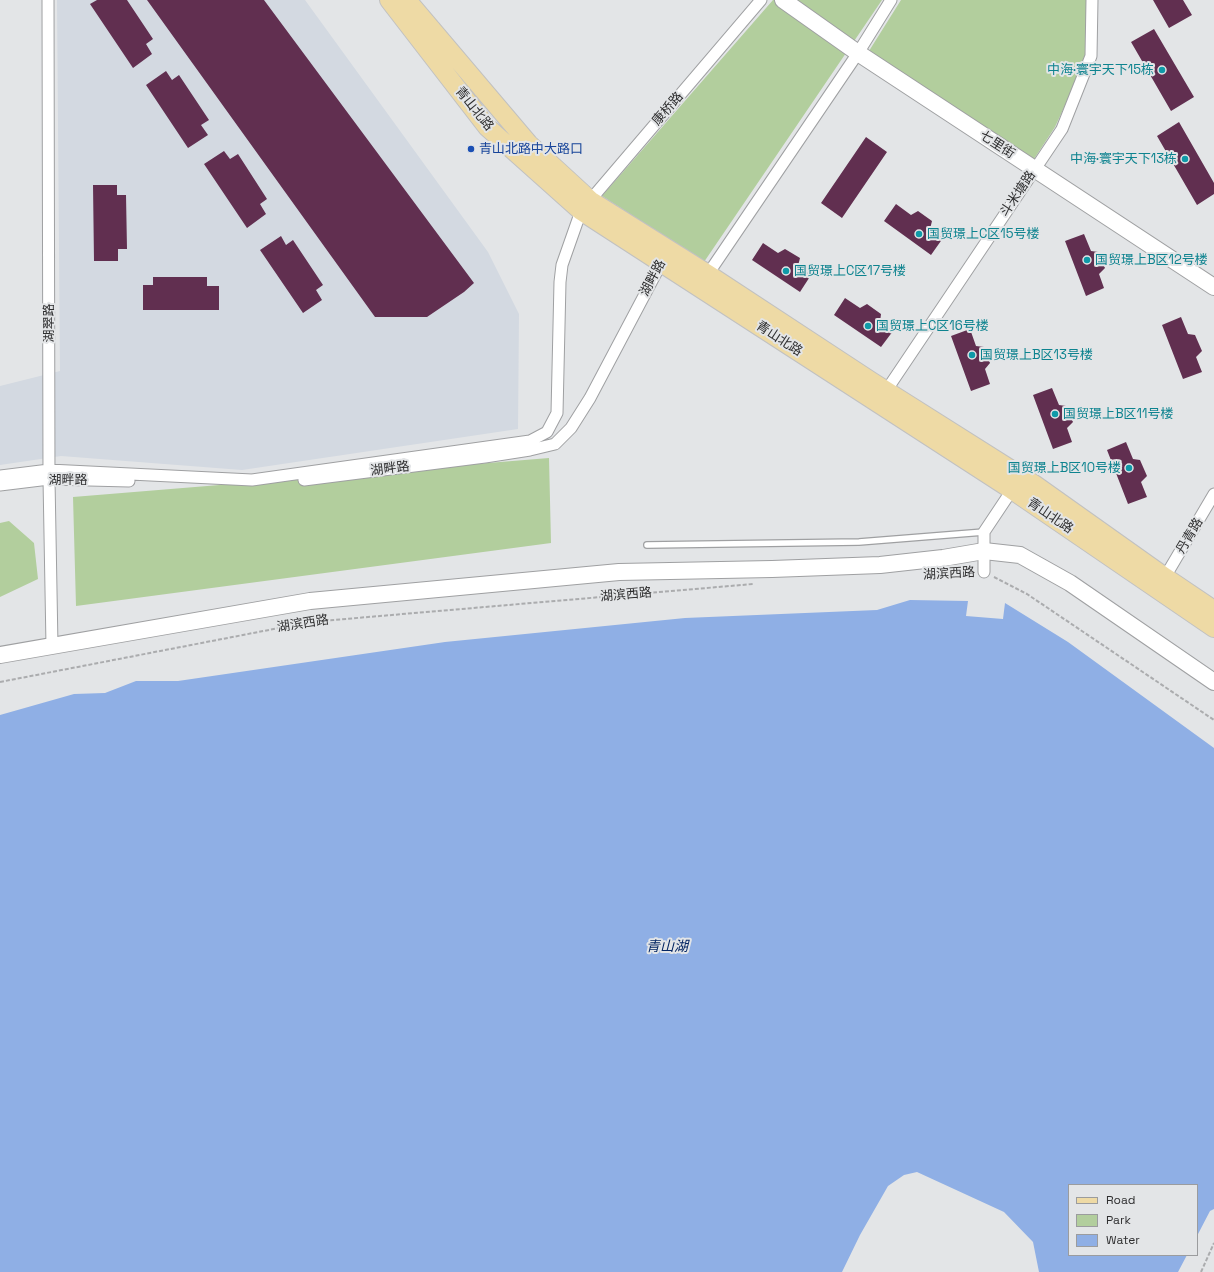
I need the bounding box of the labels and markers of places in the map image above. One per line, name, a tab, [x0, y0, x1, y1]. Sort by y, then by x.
place label: 中海·寰宇天下15栋	[1047, 62, 1154, 78]
marker: 中海·寰宇天下15栋	[1157, 65, 1167, 75]
place label: 青山北路中大路口	[479, 141, 583, 157]
marker: 青山北路中大路口	[466, 144, 476, 154]
place label: 中海·寰宇天下13栋	[1070, 151, 1177, 167]
marker: 中海·寰宇天下13栋	[1180, 154, 1190, 164]
place label: 国贸璟上C区15号楼	[927, 226, 1040, 242]
marker: 国贸璟上C区15号楼	[914, 229, 924, 239]
place label: 国贸璟上B区12号楼	[1095, 252, 1208, 268]
marker: 国贸璟上B区12号楼	[1082, 255, 1092, 265]
place label: 国贸璟上C区17号楼	[794, 263, 906, 279]
marker: 国贸璟上C区17号楼	[781, 266, 791, 276]
place label: 国贸璟上C区16号楼	[876, 318, 989, 334]
marker: 国贸璟上C区16号楼	[863, 321, 873, 331]
place label: 国贸璟上B区13号楼	[980, 347, 1093, 363]
marker: 国贸璟上B区13号楼	[967, 350, 977, 360]
place label: 国贸璟上B区11号楼	[1063, 406, 1173, 422]
marker: 国贸璟上B区11号楼	[1050, 409, 1060, 419]
place label: 国贸璟上B区10号楼	[1008, 460, 1121, 476]
marker: 国贸璟上B区10号楼	[1124, 463, 1134, 473]

